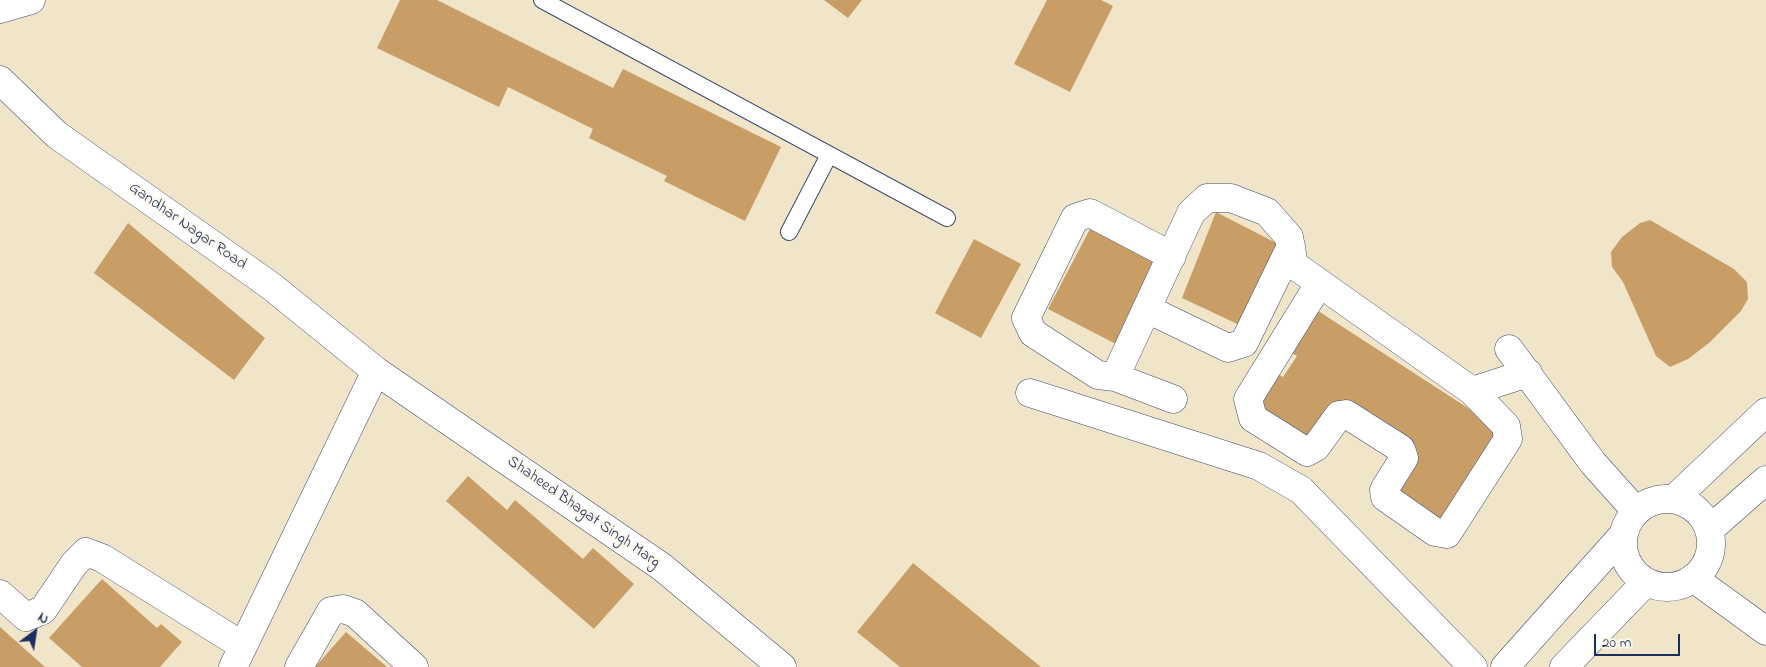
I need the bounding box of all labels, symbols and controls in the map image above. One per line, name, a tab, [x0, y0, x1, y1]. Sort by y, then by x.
street label: Gandhar Nagar Road	[124, 179, 250, 275]
street label: Shaheed Bhagat Singh Marg	[503, 453, 663, 573]
north arrow	[10, 607, 60, 657]
text: N	[34, 607, 52, 630]
scale bar	[1596, 624, 1682, 656]
text: 20 m	[1602, 632, 1631, 654]

